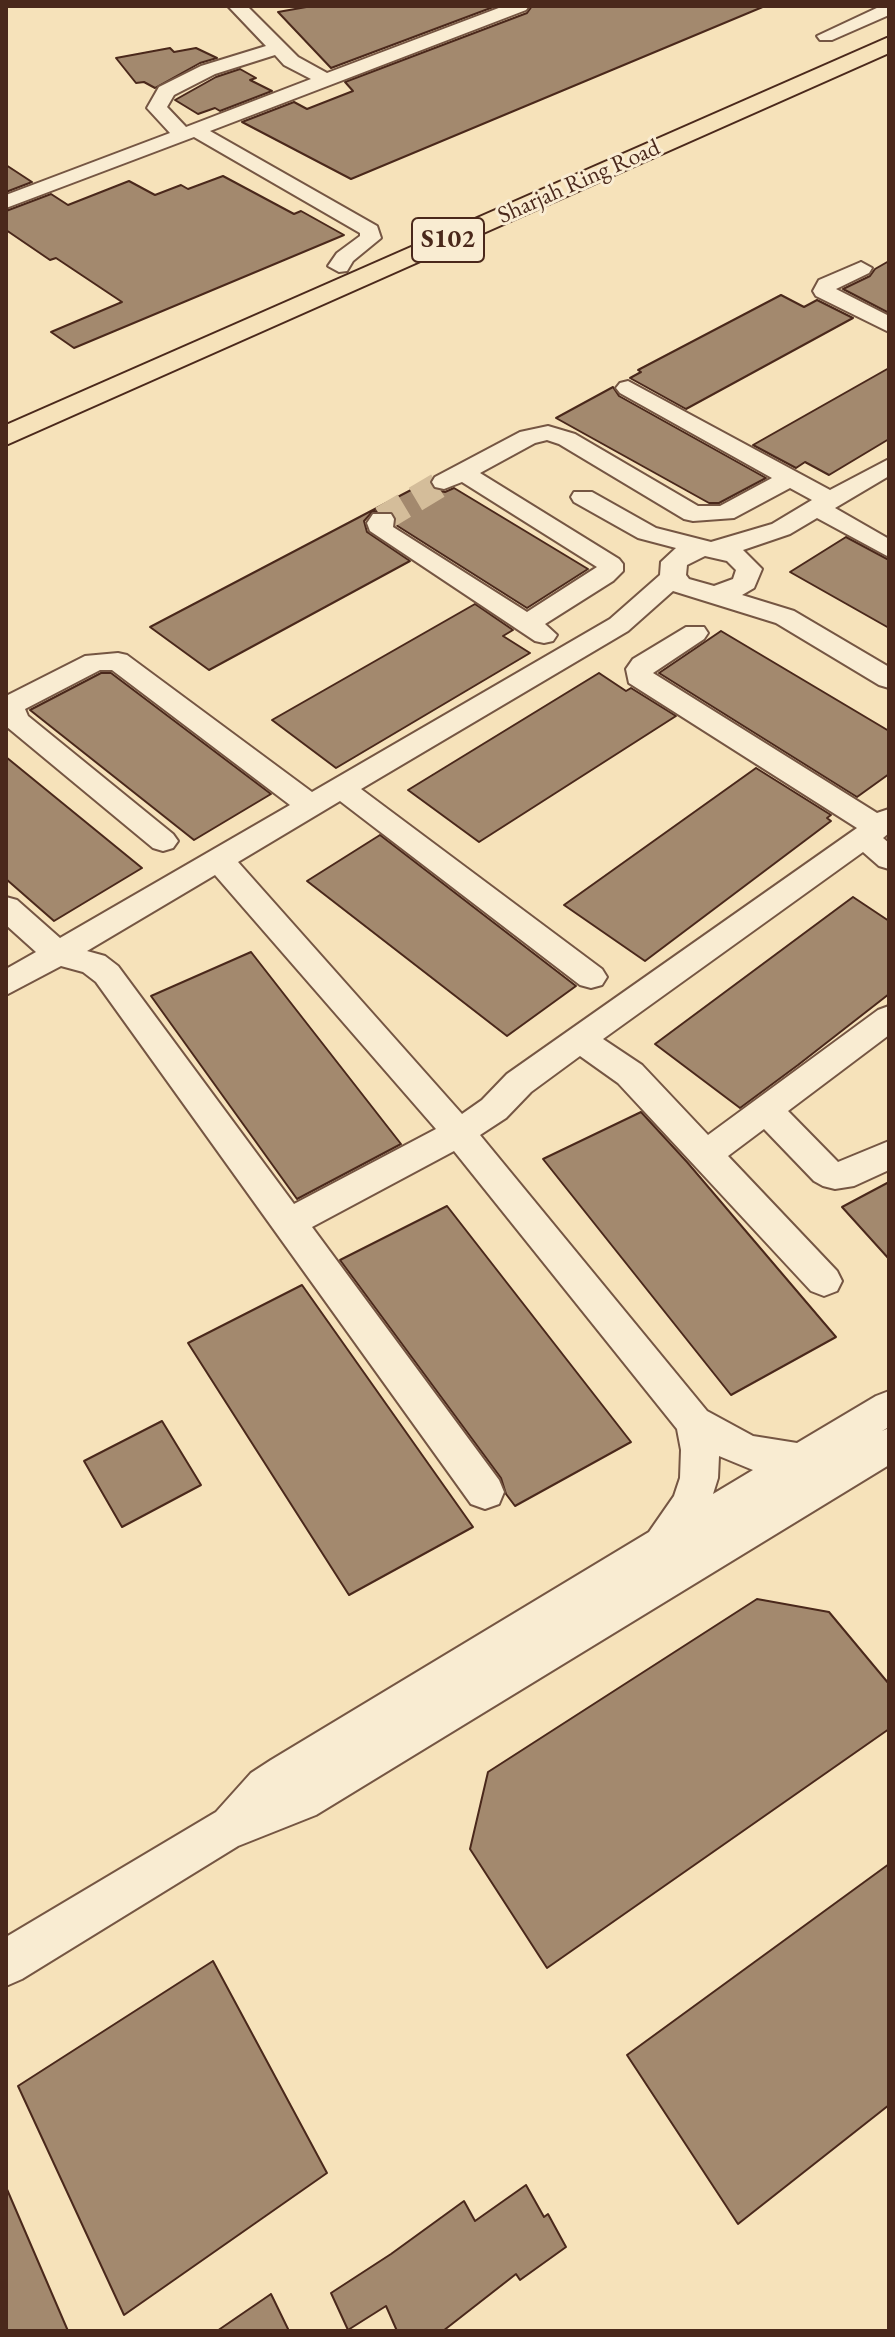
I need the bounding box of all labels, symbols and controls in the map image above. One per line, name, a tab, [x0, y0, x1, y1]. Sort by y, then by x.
street label: Sharjah Ring Road	[493, 133, 665, 231]
road number: S102	[412, 218, 484, 262]

